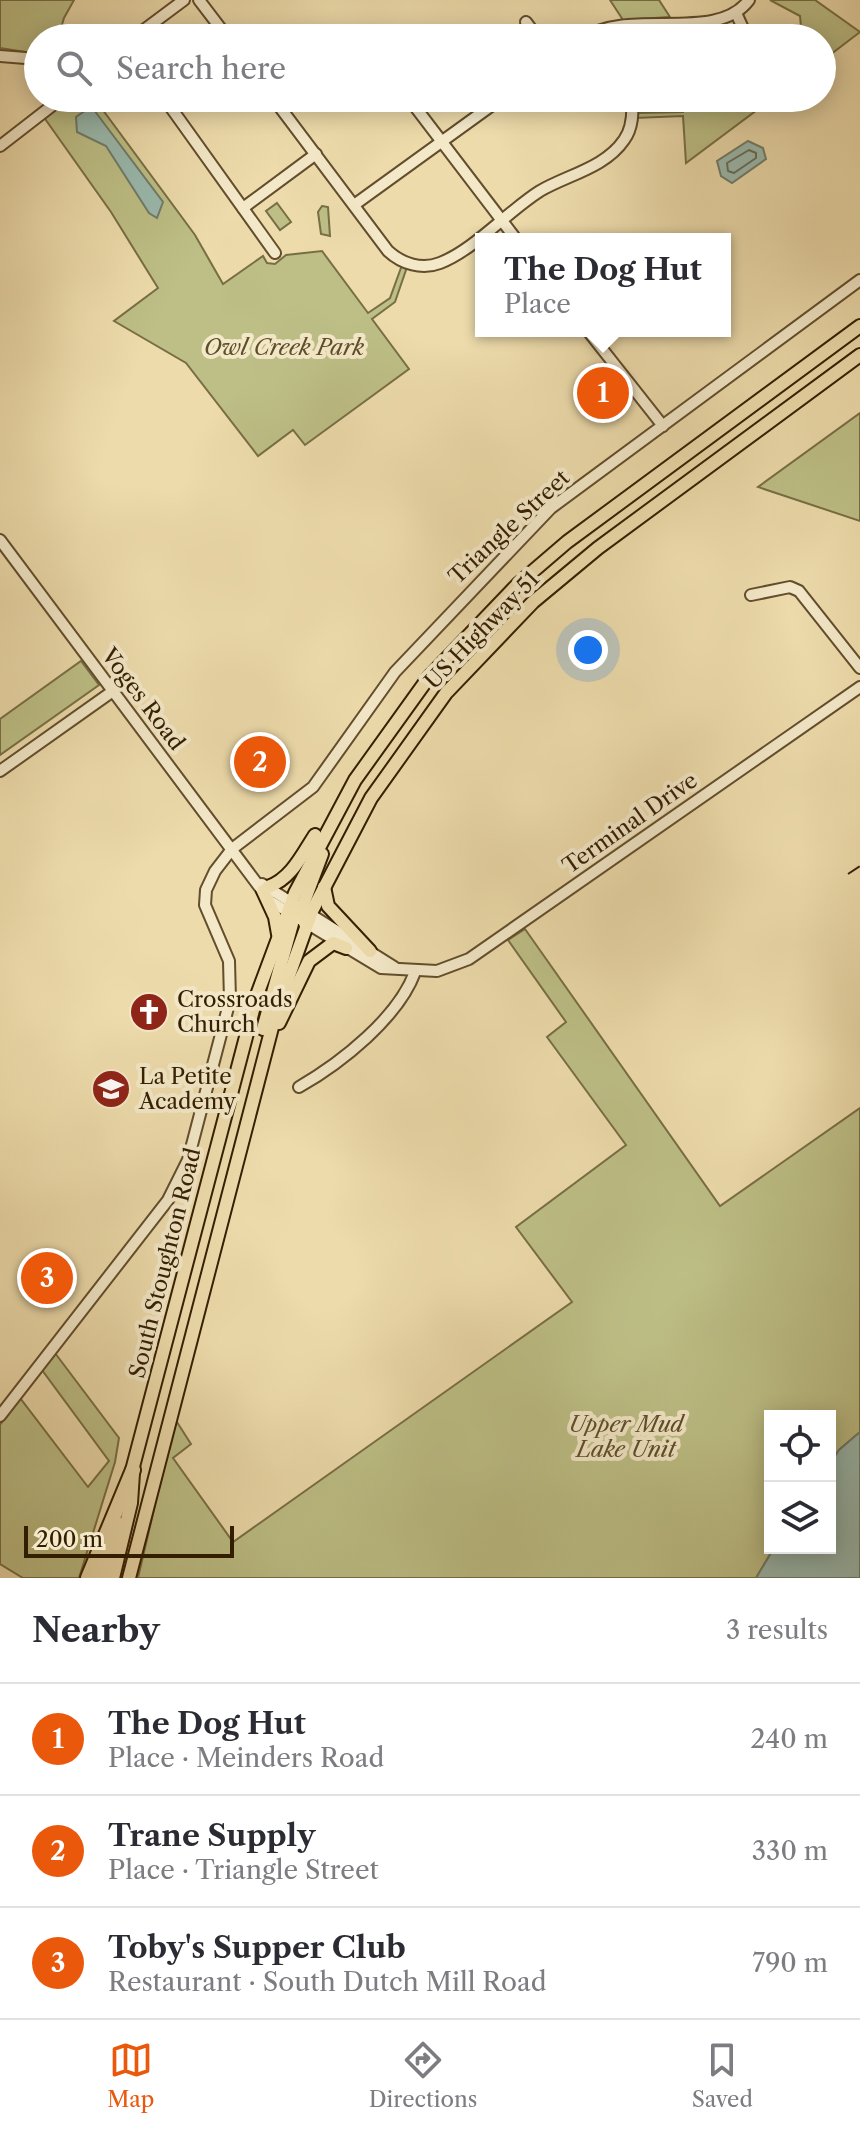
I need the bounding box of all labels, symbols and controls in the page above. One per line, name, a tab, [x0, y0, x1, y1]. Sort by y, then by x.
search box	[24, 24, 836, 112]
icon: search	[52, 46, 96, 90]
text: Search here	[116, 50, 286, 87]
popup	[475, 233, 731, 337]
text: The Dog Hut	[504, 251, 702, 288]
text: Place	[504, 288, 571, 320]
park label: Owl Creek Park	[204, 334, 365, 361]
pin: 1	[577, 363, 629, 423]
street label: Triangle Street	[443, 464, 575, 590]
street label: US Highway 51	[419, 565, 545, 695]
your location	[568, 630, 608, 670]
street label: Voges Road	[95, 642, 190, 755]
pin: 2	[234, 732, 286, 792]
street label: Terminal Drive	[558, 767, 702, 879]
place label: Crossroads Church	[177, 986, 293, 1038]
church icon: Crossroads Church	[128, 991, 170, 1033]
place label: La Petite Academy	[138, 1063, 237, 1115]
school or university icon: La Petite Academy	[90, 1068, 132, 1110]
street label: South Stoughton Road	[123, 1145, 207, 1381]
pin: 3	[21, 1248, 73, 1308]
map controls	[764, 1410, 836, 1554]
button: locate	[764, 1410, 836, 1482]
park label: Upper Mud Lake Unit	[569, 1411, 685, 1463]
button: layers	[764, 1482, 836, 1554]
scale bar	[24, 1522, 234, 1558]
text: 200 m	[36, 1526, 103, 1553]
text: Nearby	[32, 1609, 160, 1651]
text: 3 results	[726, 1614, 828, 1646]
text: The Dog Hut	[108, 1705, 306, 1742]
text: 1	[52, 1723, 64, 1755]
text: 240 m	[750, 1723, 828, 1755]
text: Place · Meinders Road	[108, 1742, 384, 1774]
text: Trane Supply	[108, 1817, 315, 1854]
text: 2	[50, 1835, 66, 1867]
text: 330 m	[752, 1835, 828, 1867]
text: Place · Triangle Street	[108, 1854, 379, 1886]
text: Toby's Supper Club	[108, 1929, 406, 1966]
text: 3	[51, 1947, 65, 1979]
text: 790 m	[752, 1947, 828, 1979]
text: Restaurant · South Dutch Mill Road	[108, 1966, 547, 1998]
tab: Map	[107, 2038, 154, 2113]
tab: Directions	[369, 2038, 477, 2113]
tab: Saved	[692, 2038, 753, 2113]

